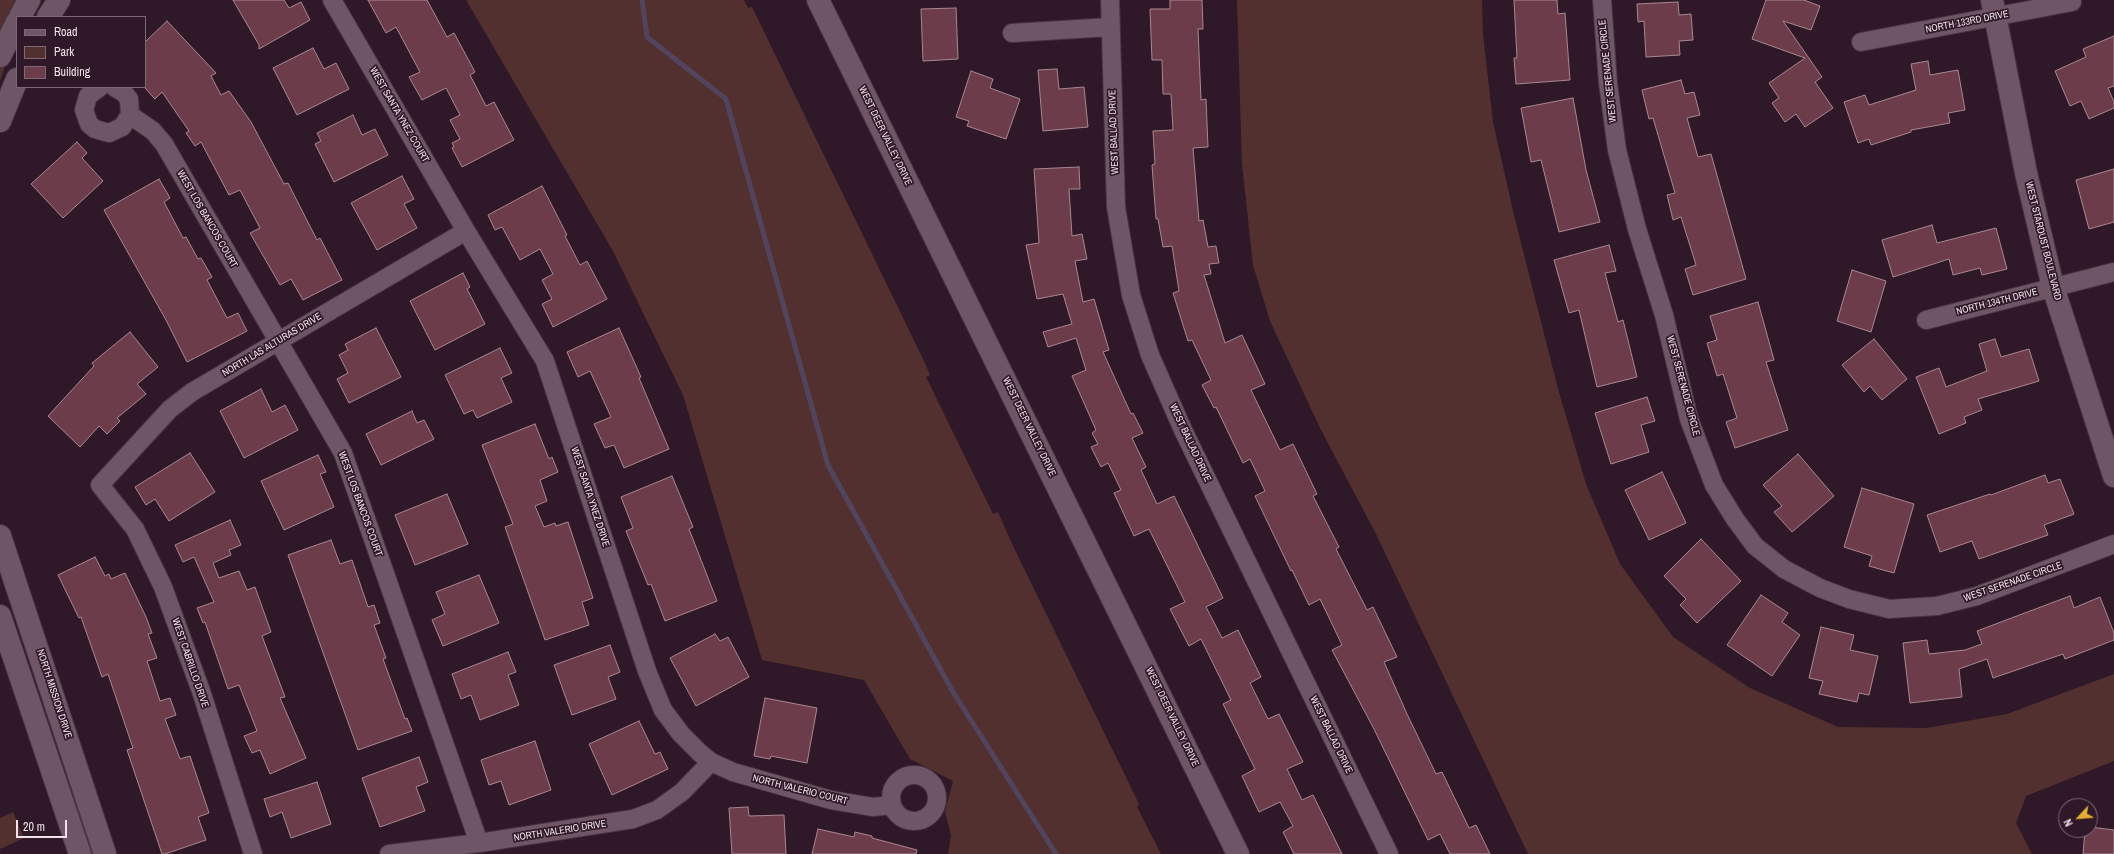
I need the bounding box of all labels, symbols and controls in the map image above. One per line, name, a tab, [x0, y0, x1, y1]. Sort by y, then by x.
street label: NORTH 133RD DRIVE	[1925, 8, 2009, 36]
legend	[16, 16, 146, 88]
street label: WEST SERENADE CIRCLE	[1597, 19, 1619, 123]
text: Road	[54, 24, 78, 40]
text: Park	[54, 44, 74, 60]
text: Building	[54, 64, 90, 80]
street label: WEST SANTA YNEZ COURT	[367, 65, 431, 165]
street label: WEST DEER VALLEY DRIVE	[856, 84, 914, 188]
street label: WEST BALLAD DRIVE	[1107, 89, 1121, 175]
street label: WEST LOS BANCOS COURT	[174, 168, 240, 270]
street label: WEST STARDUST BOULEVARD	[2022, 180, 2064, 302]
street label: NORTH 134TH DRIVE	[1955, 286, 2039, 318]
street label: NORTH LAS ALTURAS DRIVE	[220, 311, 324, 379]
street label: WEST SERENADE CIRCLE	[1664, 334, 1702, 438]
street label: WEST DEER VALLEY DRIVE	[1000, 375, 1058, 479]
street label: WEST BALLAD DRIVE	[1167, 402, 1213, 484]
street label: WEST SANTA YNEZ DRIVE	[568, 446, 612, 548]
street label: WEST LOS BANCOS COURT	[335, 450, 385, 558]
street label: WEST SERENADE CIRCLE	[1962, 559, 2064, 605]
street label: WEST CABRILLO DRIVE	[169, 617, 211, 709]
street label: NORTH MISSION DRIVE	[34, 648, 74, 740]
street label: WEST DEER VALLEY DRIVE	[1143, 665, 1201, 769]
street label: WEST BALLAD DRIVE	[1307, 694, 1355, 776]
street label: NORTH VALERIO COURT	[751, 772, 849, 808]
north arrow	[2058, 798, 2098, 838]
scale bar	[18, 812, 69, 838]
text: N	[2060, 817, 2076, 829]
street label: NORTH VALERIO DRIVE	[513, 818, 607, 844]
text: 20 m	[23, 819, 45, 835]

